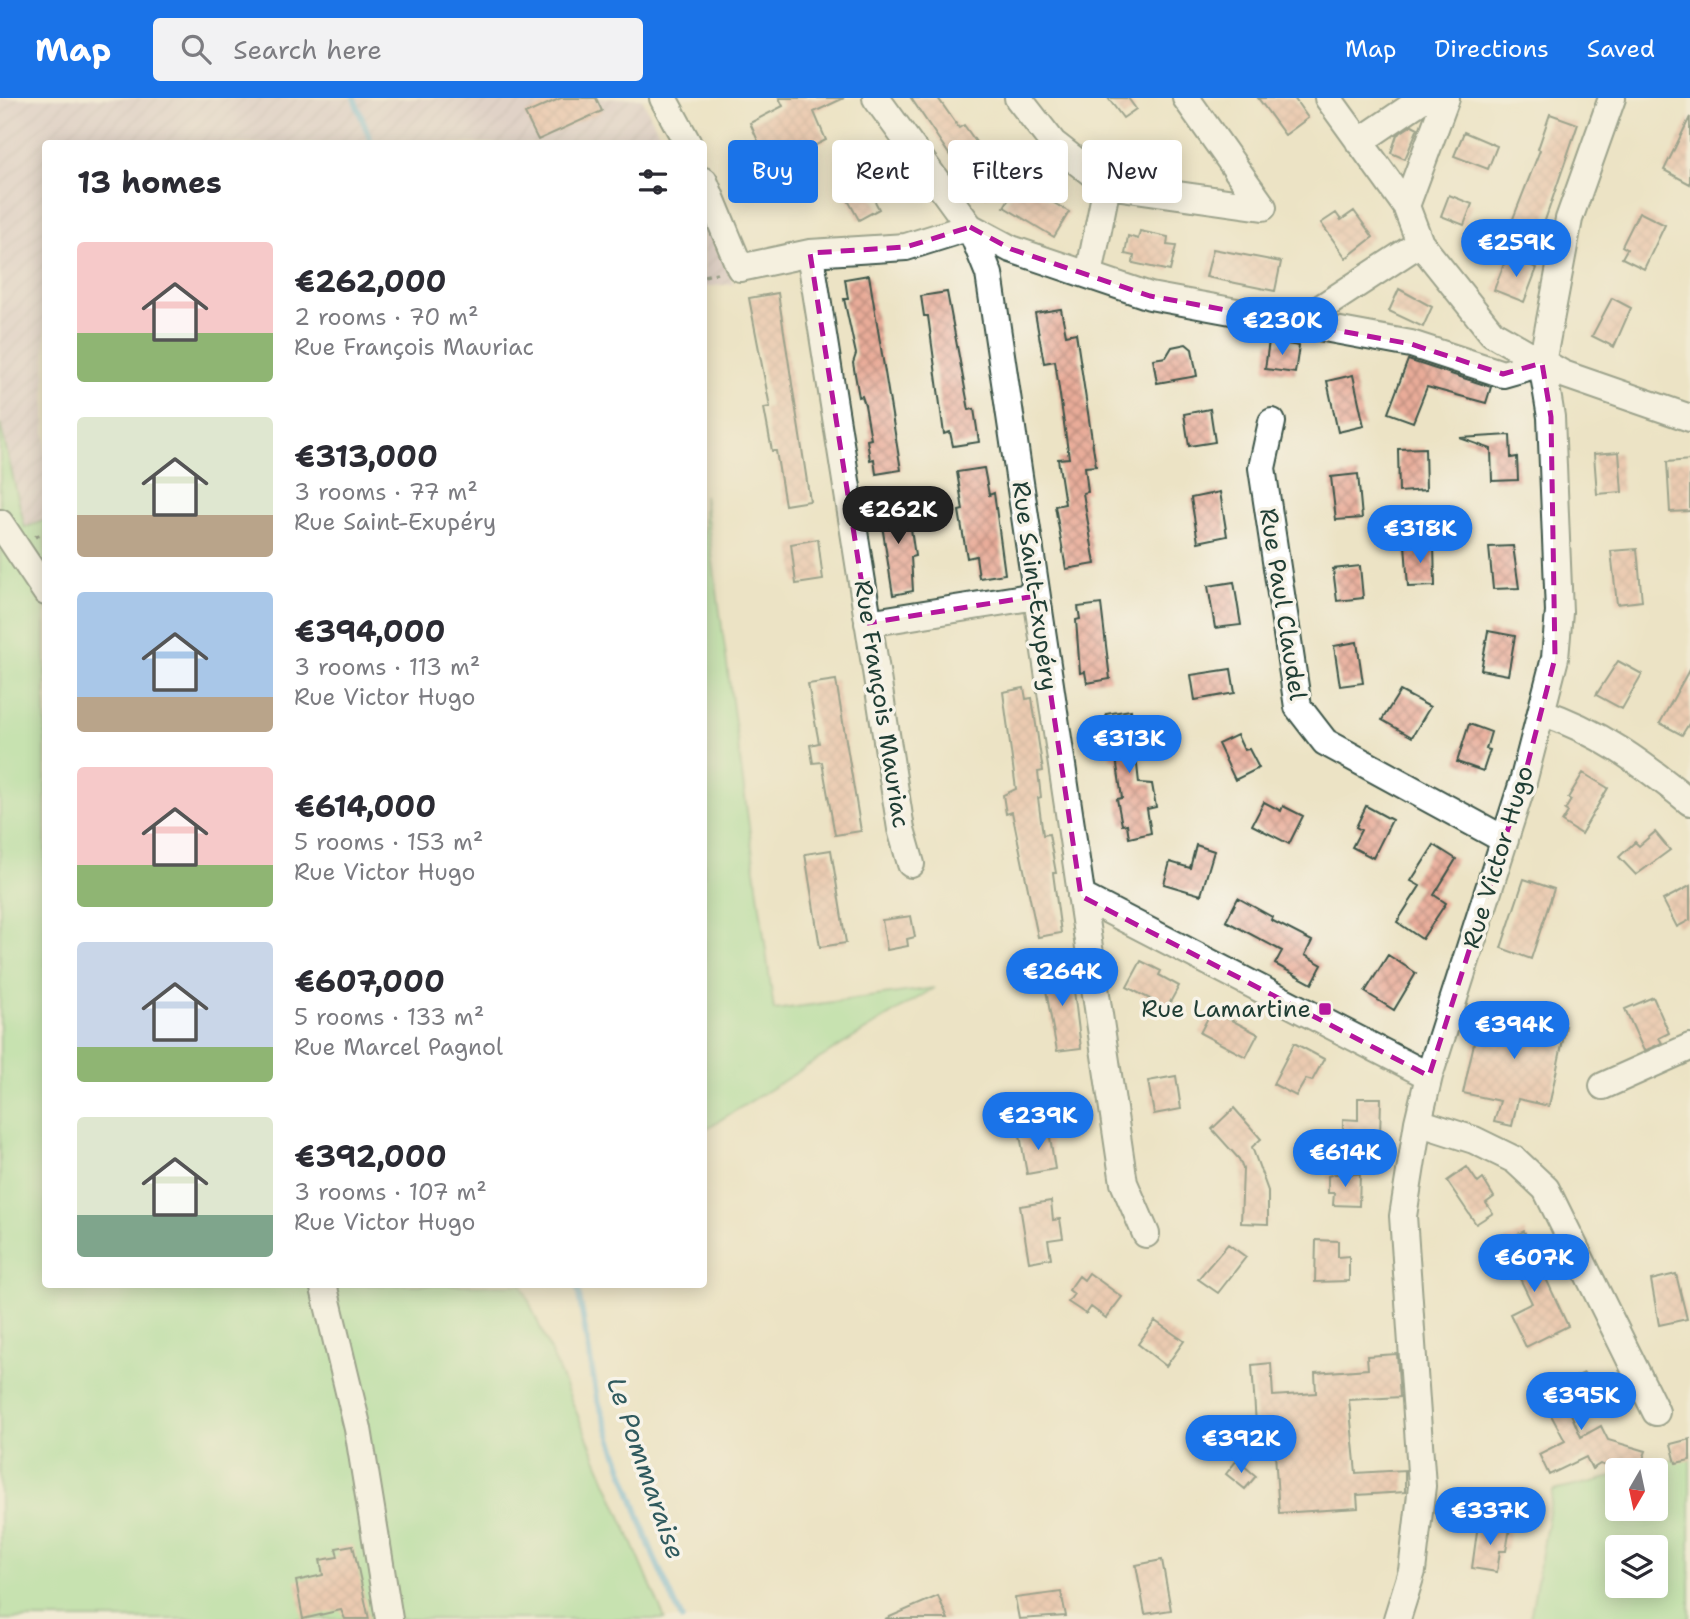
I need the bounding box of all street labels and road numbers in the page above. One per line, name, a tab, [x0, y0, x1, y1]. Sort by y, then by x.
street label: Rue Saint-Exupéry	[1004, 479, 1066, 693]
street label: Rue Paul Claudel	[1252, 506, 1314, 703]
street label: Rue François Mauriac	[847, 578, 917, 830]
street label: Rue Victor Hugo	[1455, 762, 1541, 952]

